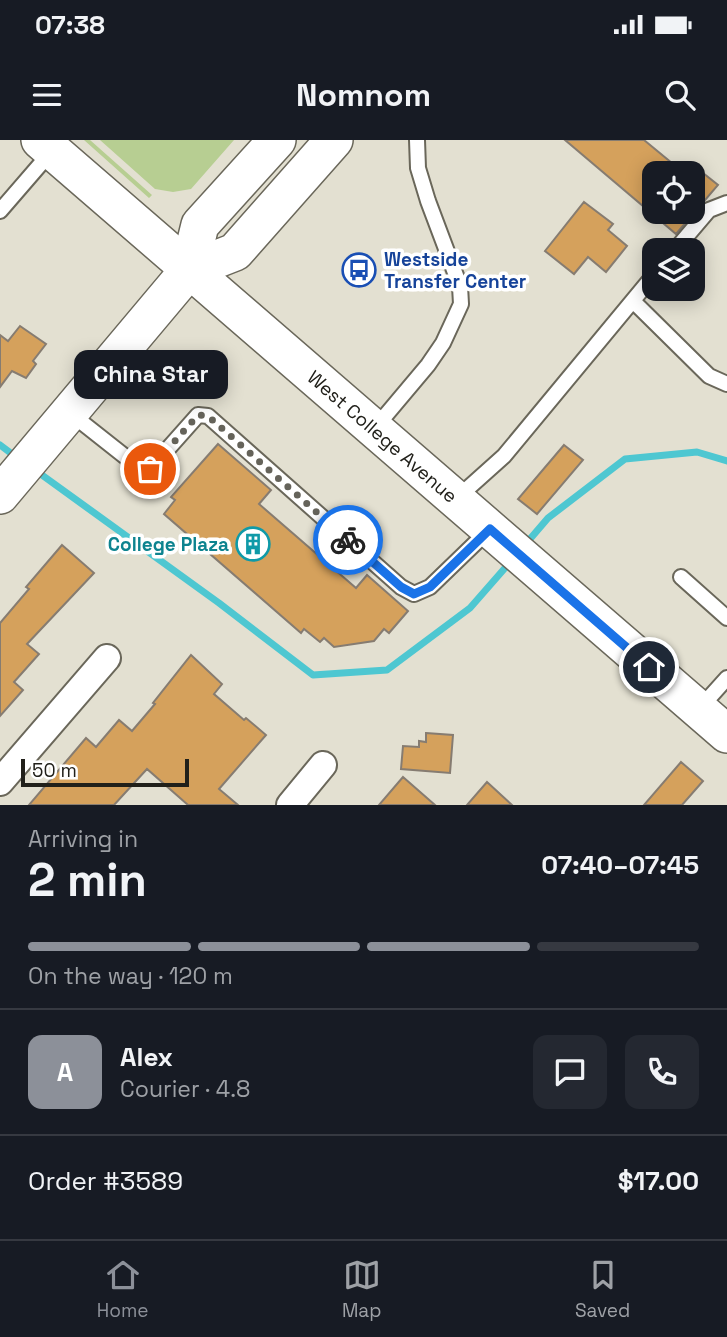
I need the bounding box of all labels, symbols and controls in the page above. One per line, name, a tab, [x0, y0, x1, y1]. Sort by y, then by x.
text: 07:38	[35, 8, 105, 42]
text: Nomnom	[296, 75, 431, 115]
icon: menu	[28, 76, 66, 114]
icon: search	[661, 76, 699, 114]
map controls	[642, 161, 705, 301]
button: locate	[642, 161, 705, 224]
button: layers	[642, 238, 705, 301]
place label: Westside Transfer Center	[384, 247, 526, 294]
bus stop icon: Westside Transfer Center	[340, 251, 378, 289]
callout: China Star	[73, 350, 227, 399]
text: China Star	[93, 359, 209, 389]
street label: West College Avenue	[302, 364, 463, 508]
pin	[120, 439, 180, 499]
icon: bag	[131, 450, 169, 488]
courier	[313, 505, 383, 575]
icon: bike	[329, 521, 367, 559]
building icon: College Plaza	[234, 525, 272, 563]
place label: College Plaza	[108, 532, 229, 557]
pin	[619, 637, 679, 697]
icon: home	[630, 648, 668, 686]
scale bar	[21, 756, 189, 788]
text: 50 m	[32, 758, 77, 783]
text: Arriving in	[28, 824, 138, 854]
text: 07:40–07:45	[541, 848, 699, 882]
text: 2 min	[28, 851, 147, 909]
text: On the way · 120 m	[28, 961, 233, 991]
button: chat	[533, 1035, 607, 1109]
button: phone	[625, 1035, 699, 1109]
text: Alex	[120, 1040, 173, 1074]
text: A	[57, 1055, 73, 1089]
text: Courier · 4.8	[120, 1074, 250, 1104]
text: Order #3589	[28, 1164, 183, 1198]
text: $17.00	[618, 1164, 699, 1198]
tab: Home	[97, 1256, 148, 1323]
tab: Map	[342, 1256, 381, 1323]
tab: Saved	[575, 1256, 630, 1323]

